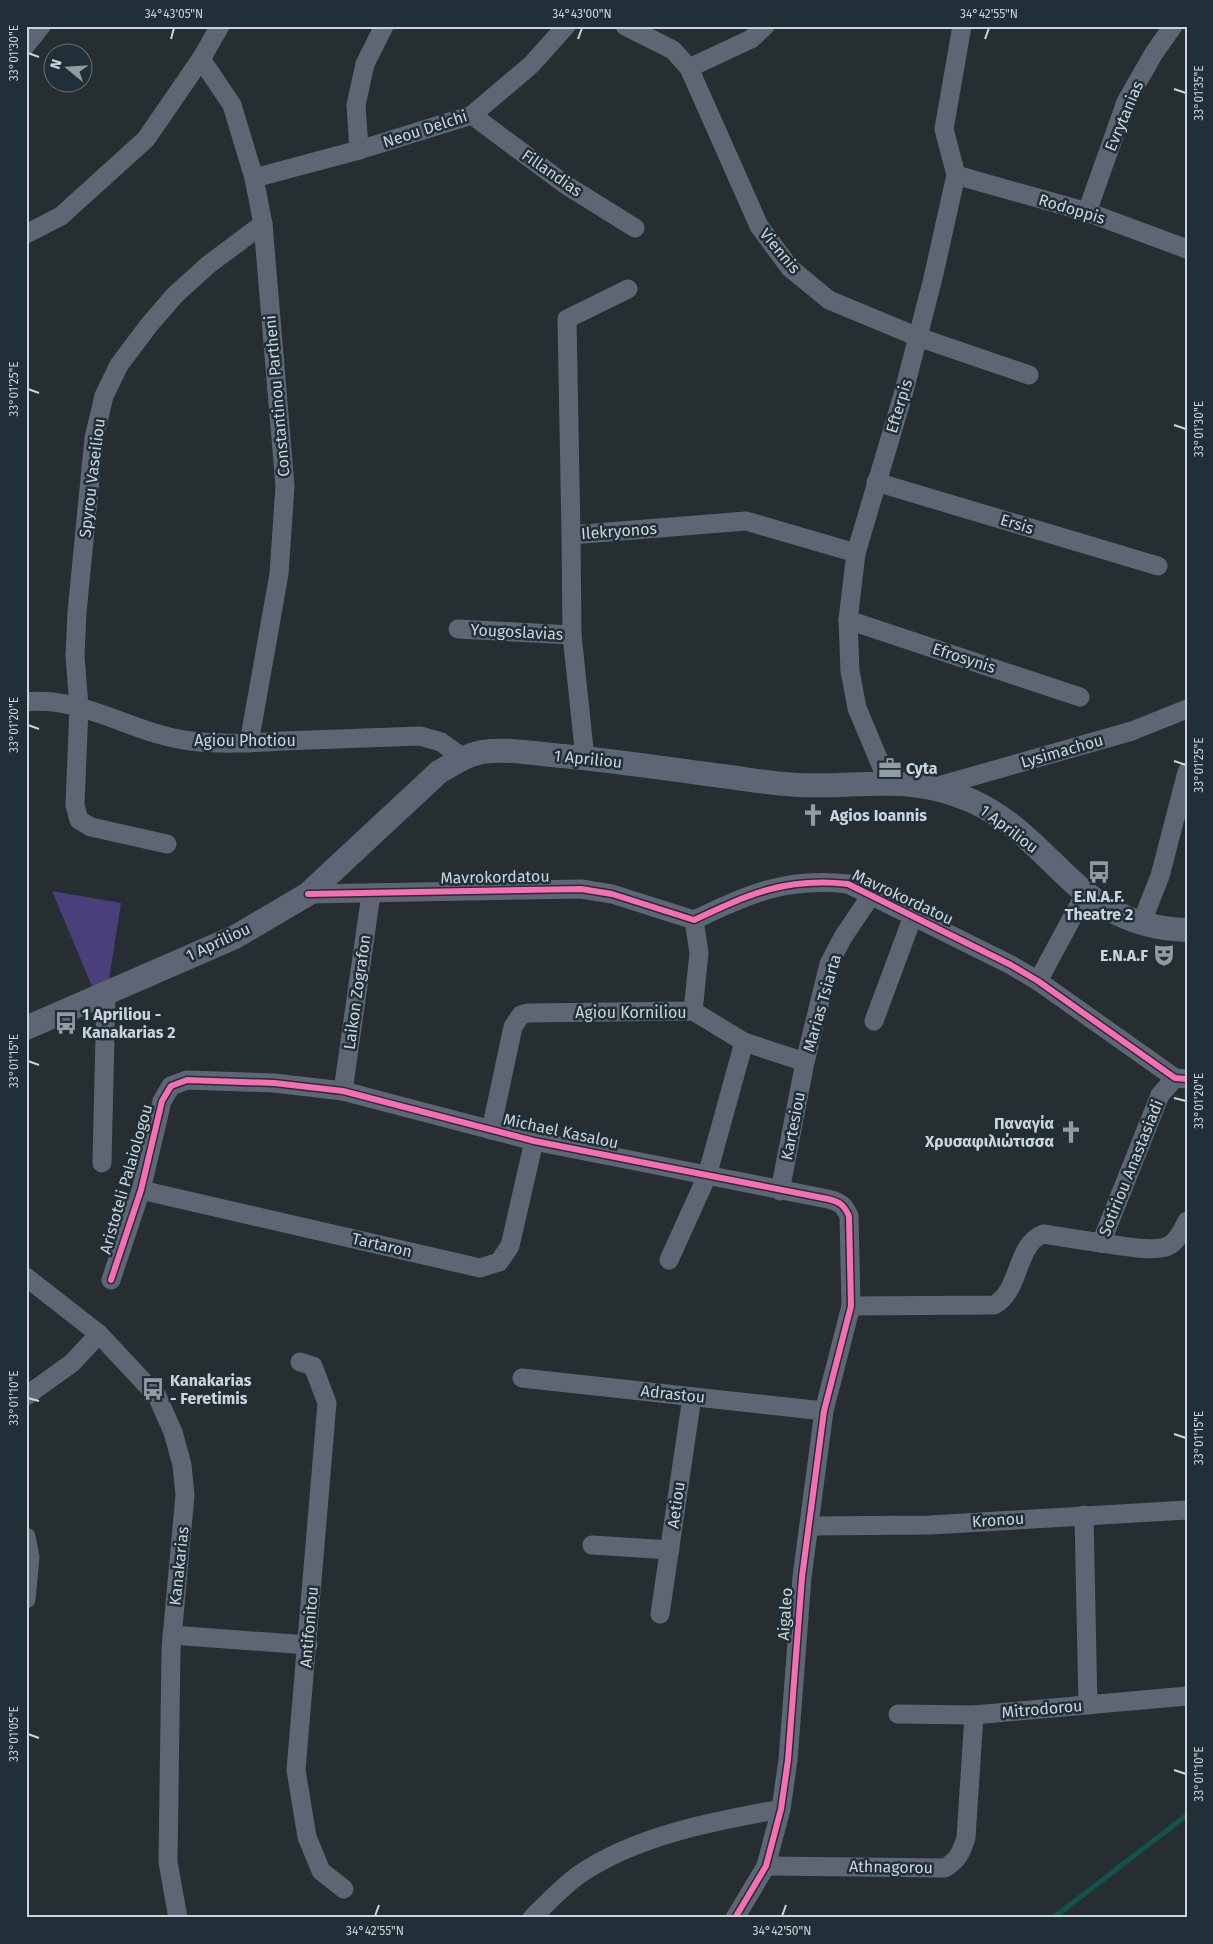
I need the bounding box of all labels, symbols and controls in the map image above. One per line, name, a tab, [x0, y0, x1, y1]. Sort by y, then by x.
text: 34°43'05"N	[145, 7, 203, 21]
text: 34°43'00"N	[552, 7, 612, 21]
text: 34°42'55"N	[960, 7, 1018, 21]
text: 33°01'30"E	[7, 25, 21, 81]
north arrow	[42, 42, 92, 92]
text: N	[47, 57, 66, 71]
text: 33°01'35"E	[1192, 65, 1206, 121]
street label: Evrytanias	[1101, 78, 1147, 154]
street label: Neou Delchi	[380, 106, 470, 152]
street label: Fillandias	[518, 145, 586, 201]
street label: Rodoppis	[1036, 190, 1108, 228]
street label: Viennis	[756, 225, 804, 277]
street label: Constantinou Partheni	[260, 314, 294, 478]
text: 33°01'25"E	[7, 361, 21, 417]
street label: Efterpis	[882, 377, 916, 435]
text: 33°01'30"E	[1192, 401, 1206, 457]
street label: Spyrou Vaseiliou	[75, 417, 109, 539]
street label: Ersis	[998, 510, 1036, 538]
street label: Ilekryonos	[581, 519, 657, 543]
street label: Yougoslavias	[470, 620, 564, 644]
street label: Efrosynis	[930, 639, 998, 677]
text: 33°01'20"E	[7, 697, 21, 753]
street label: Lysimachou	[1019, 730, 1105, 772]
street label: Agiou Photiou	[194, 731, 296, 750]
text: 33°01'25"E	[1192, 737, 1206, 793]
street label: 1 Apriliou	[553, 746, 623, 772]
office icon: Cyta	[877, 755, 903, 781]
place label: Cyta	[906, 759, 938, 778]
street label: 1 Apriliou	[976, 801, 1042, 857]
church icon: Agios Ioannis	[800, 802, 826, 828]
place label: Agios Ioannis	[829, 806, 927, 825]
bus stop icon: E.N.A.F. Theatre 2	[1086, 859, 1112, 885]
street label: Mavrokordatou	[849, 865, 957, 929]
street label: Mavrokordatou	[440, 867, 550, 887]
place label: E.N.A.F. Theatre 2	[1065, 887, 1133, 924]
street label: 1 Apriliou	[183, 919, 253, 965]
street label: Laikon Zografon	[340, 933, 374, 1051]
theatre icon: E.N.A.F	[1151, 942, 1177, 968]
place label: E.N.A.F	[1100, 946, 1148, 965]
street label: Marias Tsiarta	[799, 952, 845, 1054]
street label: Agiou Korniliou	[575, 1003, 687, 1022]
place label: 1 Apriliou - Kanakarias 2	[82, 1005, 175, 1042]
bus stop icon: 1 Apriliou - Kanakarias 2	[53, 1010, 79, 1036]
text: 33°01'15"E	[7, 1034, 21, 1088]
text: 33°01'20"E	[1192, 1073, 1206, 1129]
street label: Kartesiou	[777, 1090, 809, 1162]
street label: Sotiriou Anastasiadi	[1095, 1097, 1167, 1239]
street label: Aristoteli Palaiologou	[96, 1102, 156, 1256]
street label: Michael Kasalou	[502, 1110, 620, 1152]
place label: Παναγία Χρυσαφιλιώτισσα	[924, 1114, 1054, 1151]
church icon: Παναγία Χρυσαφιλιώτισσα	[1058, 1119, 1084, 1145]
street label: Tartaron	[350, 1229, 414, 1261]
text: 33°01'10"E	[7, 1370, 21, 1426]
place label: Kanakarias - Feretimis	[170, 1371, 252, 1408]
bus stop icon: Kanakarias - Feretimis	[140, 1376, 166, 1402]
street label: Adrastou	[640, 1381, 706, 1407]
text: 33°01'15"E	[1192, 1411, 1206, 1465]
street label: Aetiou	[663, 1480, 689, 1530]
street label: Kronou	[971, 1509, 1025, 1531]
street label: Kanakarias	[165, 1525, 193, 1607]
street label: Antifonitou	[296, 1586, 322, 1668]
street label: Aigaleo	[774, 1587, 796, 1641]
street label: Mitrodorou	[1001, 1696, 1083, 1722]
text: 33°01'05"E	[7, 1706, 21, 1762]
text: 33°01'10"E	[1192, 1746, 1206, 1802]
street label: Athnagorou	[849, 1857, 933, 1877]
text: 34°42'55"N	[346, 1924, 404, 1938]
text: 34°42'50"N	[753, 1924, 811, 1938]

